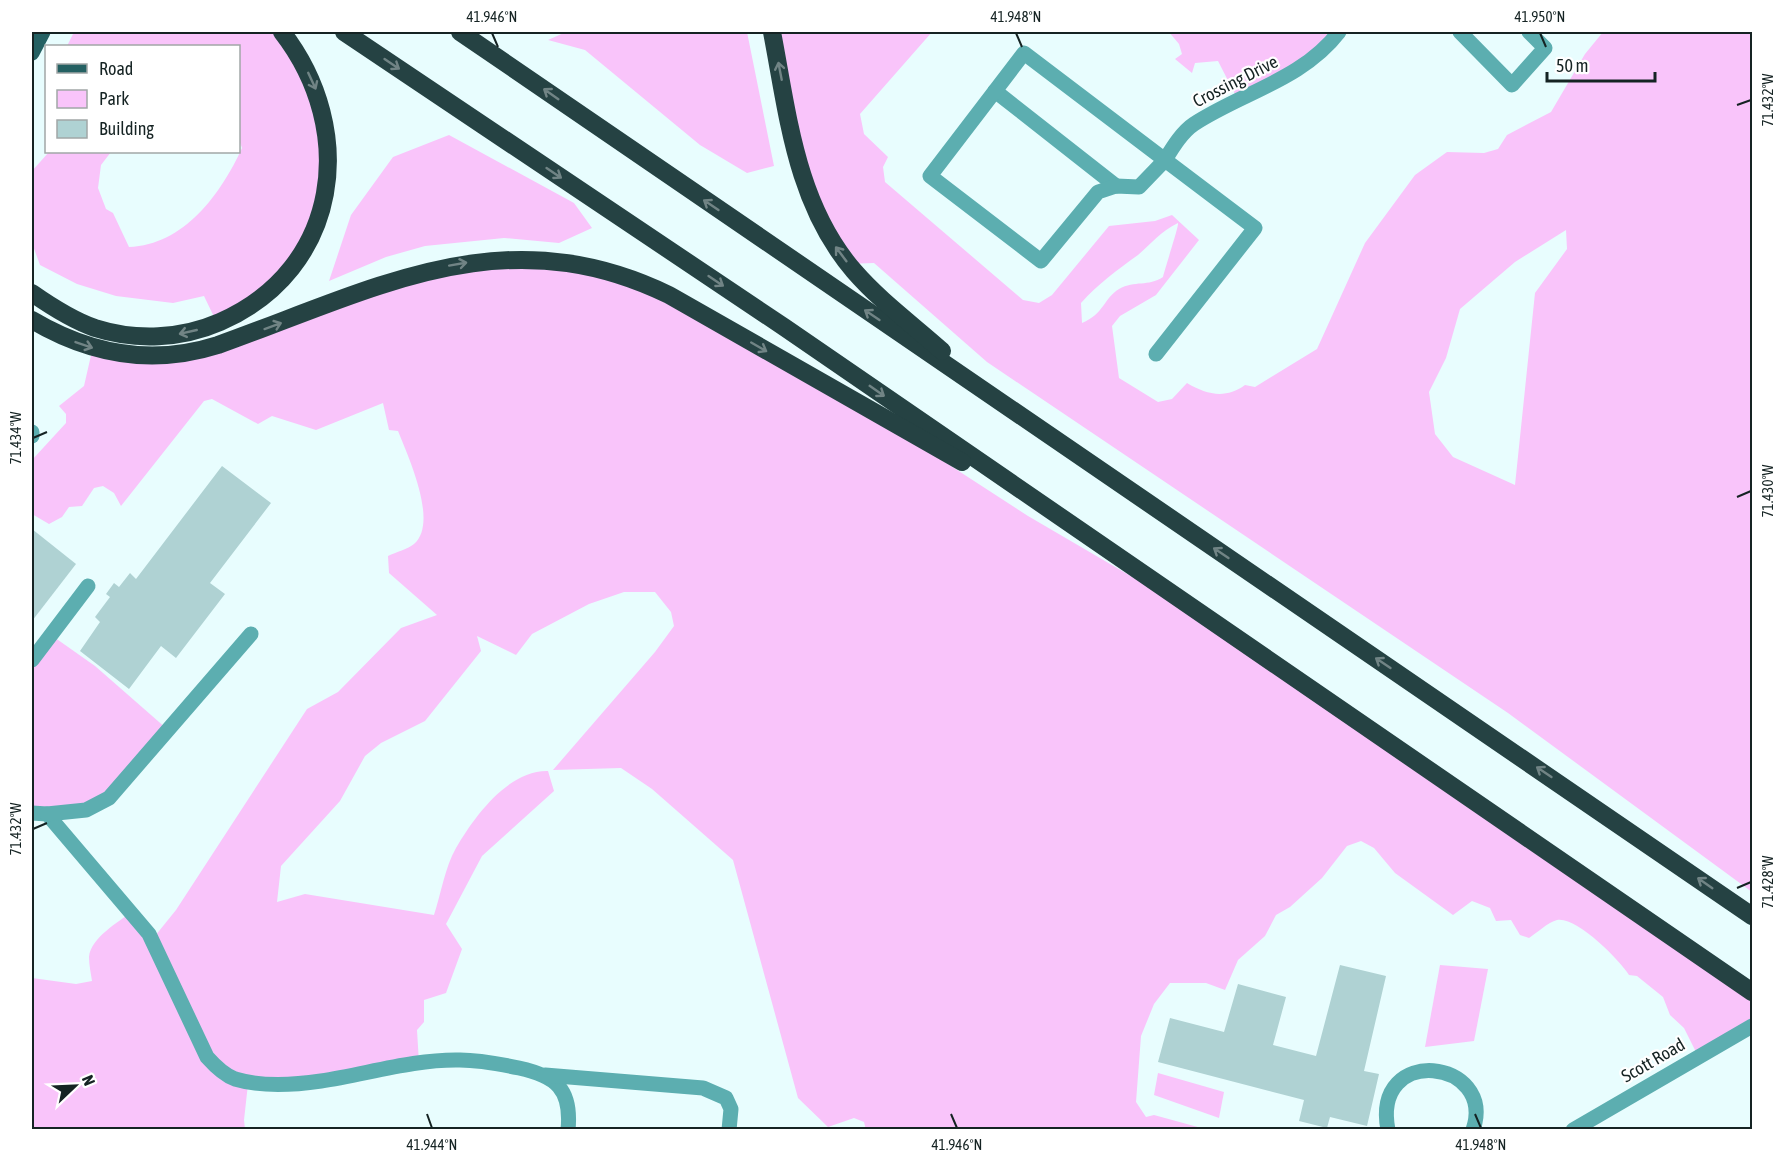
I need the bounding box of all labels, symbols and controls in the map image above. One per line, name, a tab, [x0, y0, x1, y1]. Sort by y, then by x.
text: 41.946°N	[467, 8, 517, 25]
text: 41.948°N	[991, 8, 1041, 25]
text: 41.950°N	[1515, 8, 1565, 25]
legend	[45, 45, 240, 153]
scale bar	[1547, 45, 1655, 83]
street label: Crossing Drive	[1189, 51, 1281, 111]
text: 50 m	[1556, 55, 1588, 76]
text: Road	[99, 58, 133, 79]
one-way arrow	[383, 58, 400, 70]
one-way arrow	[774, 62, 785, 81]
one-way arrow	[306, 72, 318, 90]
text: 71.432°W	[1759, 73, 1776, 126]
text: Park	[99, 88, 129, 109]
one-way arrow	[543, 88, 559, 100]
text: Building	[99, 118, 154, 139]
one-way arrow	[545, 167, 562, 179]
one-way arrow	[704, 199, 720, 211]
one-way arrow	[835, 246, 847, 262]
one-way arrow	[448, 258, 467, 269]
one-way arrow	[707, 275, 724, 287]
one-way arrow	[864, 309, 881, 321]
one-way arrow	[263, 319, 282, 330]
one-way arrow	[179, 327, 199, 338]
one-way arrow	[74, 341, 93, 352]
one-way arrow	[750, 341, 767, 353]
one-way arrow	[868, 385, 885, 397]
text: 71.434°W	[7, 411, 24, 464]
text: 71.430°W	[1759, 464, 1776, 517]
one-way arrow	[1214, 547, 1230, 559]
one-way arrow	[1375, 657, 1391, 669]
one-way arrow	[1535, 766, 1552, 779]
text: 71.432°W	[7, 802, 24, 855]
text: 71.428°W	[1759, 855, 1776, 908]
one-way arrow	[1697, 877, 1713, 889]
street label: Scott Road	[1617, 1033, 1689, 1087]
north arrow	[45, 1056, 105, 1116]
text: N	[79, 1072, 99, 1088]
text: 41.944°N	[407, 1136, 457, 1153]
text: 41.946°N	[932, 1136, 982, 1153]
text: 41.948°N	[1456, 1136, 1506, 1153]

